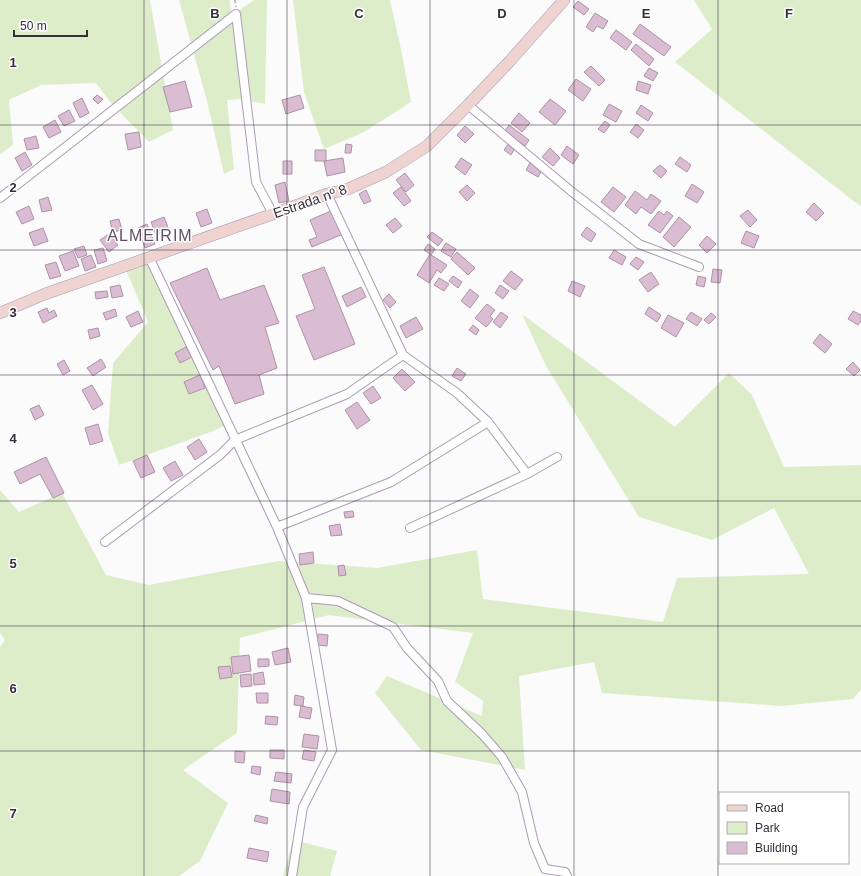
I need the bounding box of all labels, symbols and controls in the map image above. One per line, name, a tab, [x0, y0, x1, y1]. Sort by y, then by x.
text: B	[210, 6, 220, 21]
text: C	[354, 6, 364, 21]
text: D	[497, 6, 507, 21]
text: E	[642, 6, 651, 21]
text: F	[785, 6, 793, 21]
scale bar	[14, 12, 87, 38]
text: 50 m	[20, 19, 47, 33]
text: 1	[9, 55, 17, 70]
text: 2	[9, 180, 17, 195]
street label: Estrada nº 8	[271, 181, 349, 221]
district label: ALMEIRIM	[107, 227, 193, 244]
text: 3	[9, 305, 17, 320]
text: 4	[9, 431, 17, 446]
text: 5	[9, 556, 17, 571]
text: 6	[9, 681, 17, 696]
legend	[719, 792, 849, 864]
text: Road	[755, 801, 784, 815]
text: 7	[9, 806, 17, 821]
text: Park	[755, 821, 781, 835]
text: Building	[755, 841, 798, 855]

